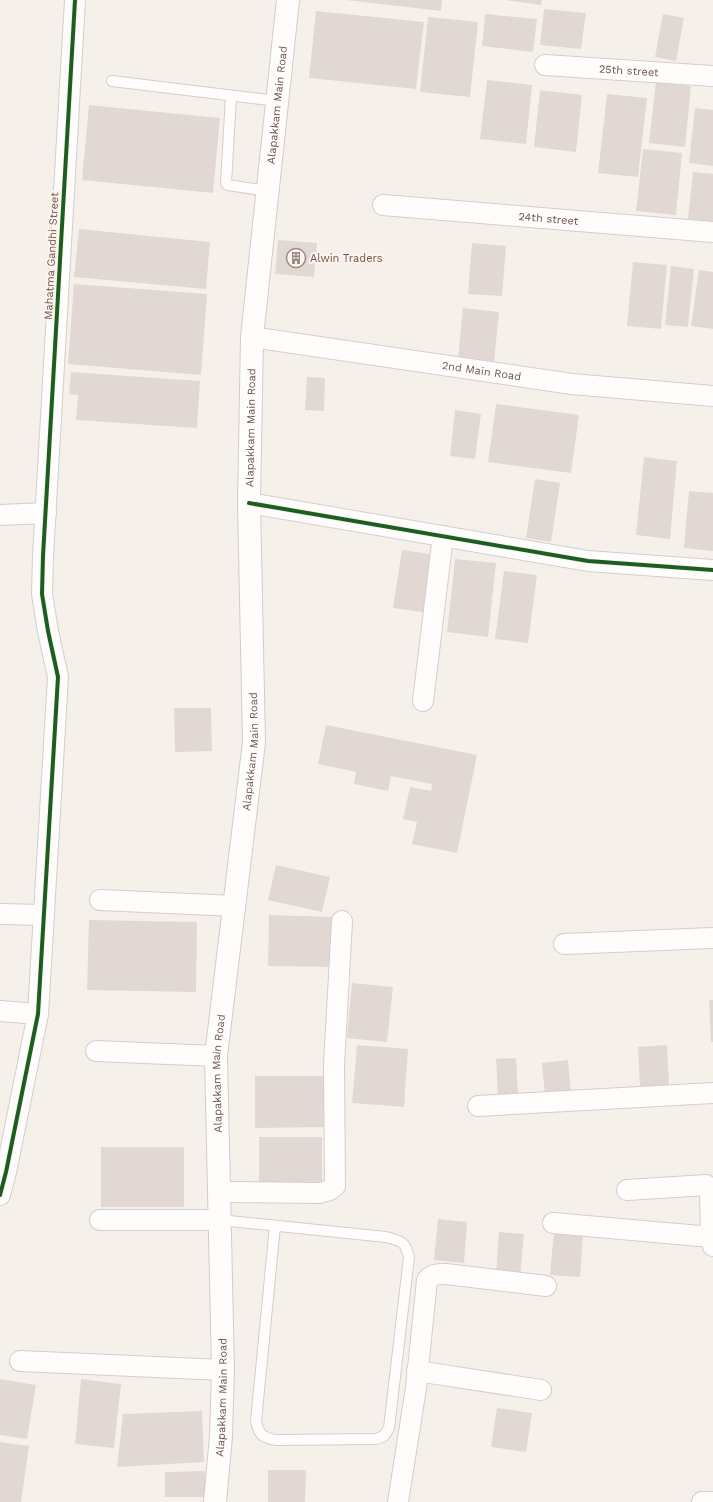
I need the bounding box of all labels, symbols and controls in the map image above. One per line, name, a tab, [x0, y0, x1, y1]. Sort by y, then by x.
street label: Alapakkam Main Road	[264, 45, 290, 165]
street label: 25th street	[598, 63, 659, 79]
street label: Mahatma Gandhi Street	[42, 192, 61, 320]
street label: 24th street	[518, 210, 579, 228]
building icon: Alwin Traders	[285, 247, 307, 269]
place label: Alwin Traders	[310, 252, 383, 265]
street label: 2nd Main Road	[441, 359, 522, 383]
street label: Alapakkam Main Road	[243, 368, 258, 487]
street label: Alapakkam Main Road	[240, 692, 261, 811]
street label: Alapakkam Main Road	[210, 1014, 228, 1133]
street label: Alapakkam Main Road	[213, 1338, 230, 1457]

